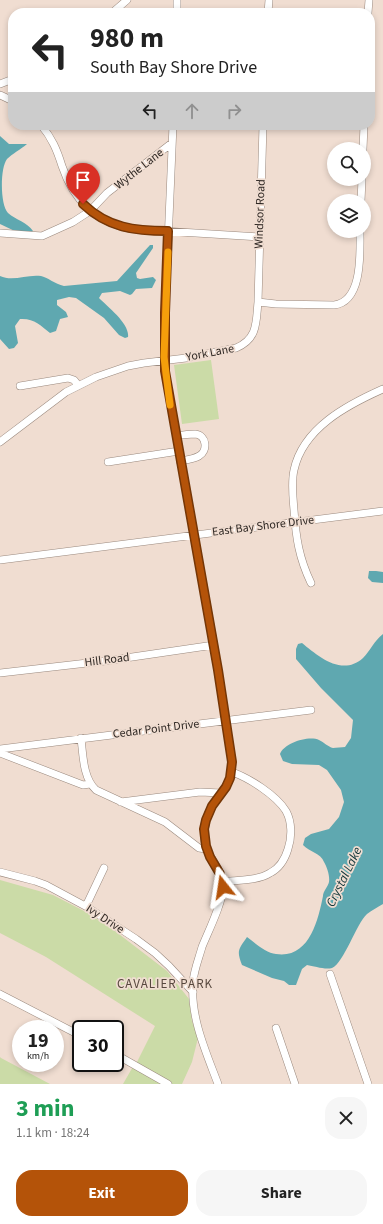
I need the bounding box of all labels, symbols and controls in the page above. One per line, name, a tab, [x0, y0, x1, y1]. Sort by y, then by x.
text: 980 m	[90, 18, 164, 58]
icon: left	[24, 24, 76, 76]
text: South Bay Shore Drive	[90, 55, 257, 80]
icon: left	[139, 100, 161, 122]
icon: ahead	[181, 100, 203, 122]
icon: right	[223, 100, 245, 122]
map controls	[327, 142, 371, 238]
button: search	[327, 142, 371, 186]
street label: Wythe Lane	[111, 144, 167, 194]
pin	[66, 163, 100, 204]
icon: arrive	[72, 169, 94, 191]
street label: Windsor Road	[250, 179, 270, 249]
button: layers	[327, 194, 371, 238]
street label: York Lane	[184, 340, 236, 366]
street label: East Bay Shore Drive	[211, 511, 315, 541]
street label: Hill Road	[84, 649, 130, 671]
street label: Cedar Point Drive	[112, 715, 200, 743]
water label: Crystal Lake	[322, 844, 366, 910]
position arrow	[202, 866, 244, 908]
street label: Ivy Drive	[82, 900, 128, 938]
district label: CAVALIER PARK	[117, 975, 213, 993]
speed limit sign: 30	[72, 1020, 124, 1072]
text: 19	[27, 1027, 49, 1055]
text: km/h	[27, 1049, 49, 1063]
text: 3 min	[16, 1091, 74, 1126]
button: close	[325, 1097, 367, 1139]
text: 1.1 km · 18:24	[16, 1124, 90, 1142]
button: Exit	[16, 1170, 188, 1216]
button: Share	[196, 1170, 367, 1216]

